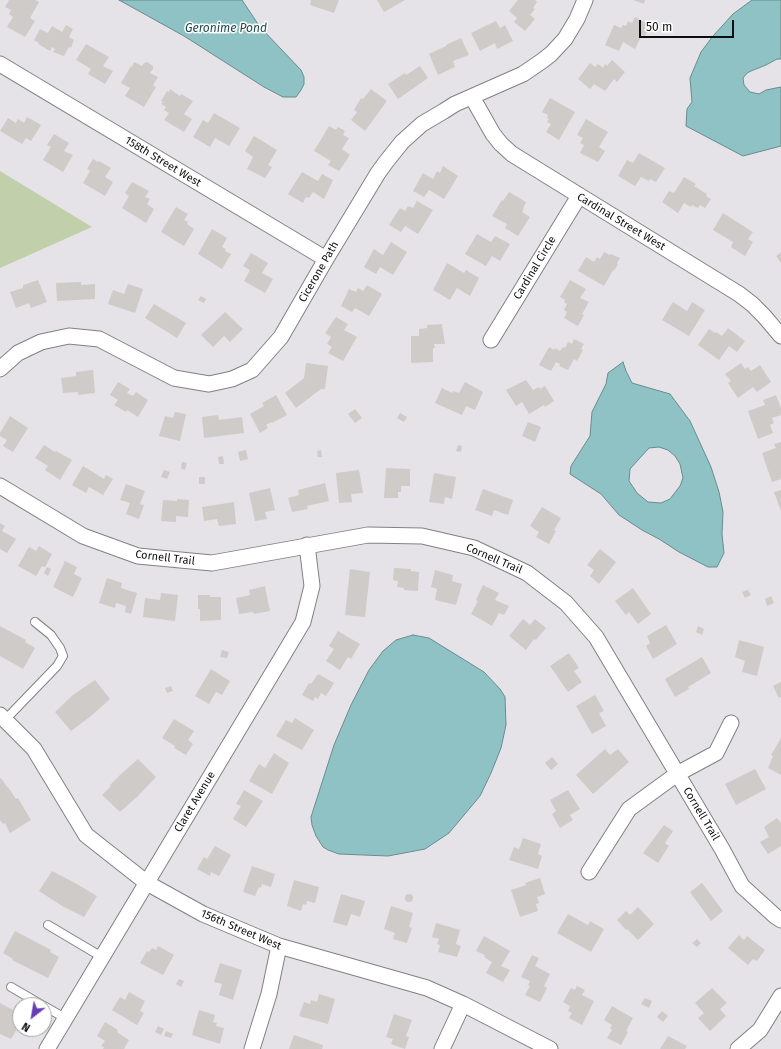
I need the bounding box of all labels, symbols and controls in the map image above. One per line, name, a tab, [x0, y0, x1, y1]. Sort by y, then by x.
scale bar	[641, 12, 736, 38]
text: 50 m	[646, 20, 672, 34]
water label: Geronime Pond	[185, 22, 267, 36]
street label: 158th Street West	[123, 134, 203, 190]
street label: Cardinal Street West	[574, 190, 668, 254]
street label: Cardinal Circle	[511, 234, 559, 302]
street label: Cicerone Path	[296, 239, 342, 305]
street label: Cornell Trail	[464, 541, 524, 577]
street label: Cornell Trail	[134, 548, 196, 568]
street label: Claret Avenue	[172, 769, 218, 835]
street label: Cornell Trail	[680, 785, 722, 843]
street label: 156th Street West	[199, 907, 283, 953]
north arrow	[12, 997, 52, 1037]
text: N	[20, 1019, 33, 1034]

